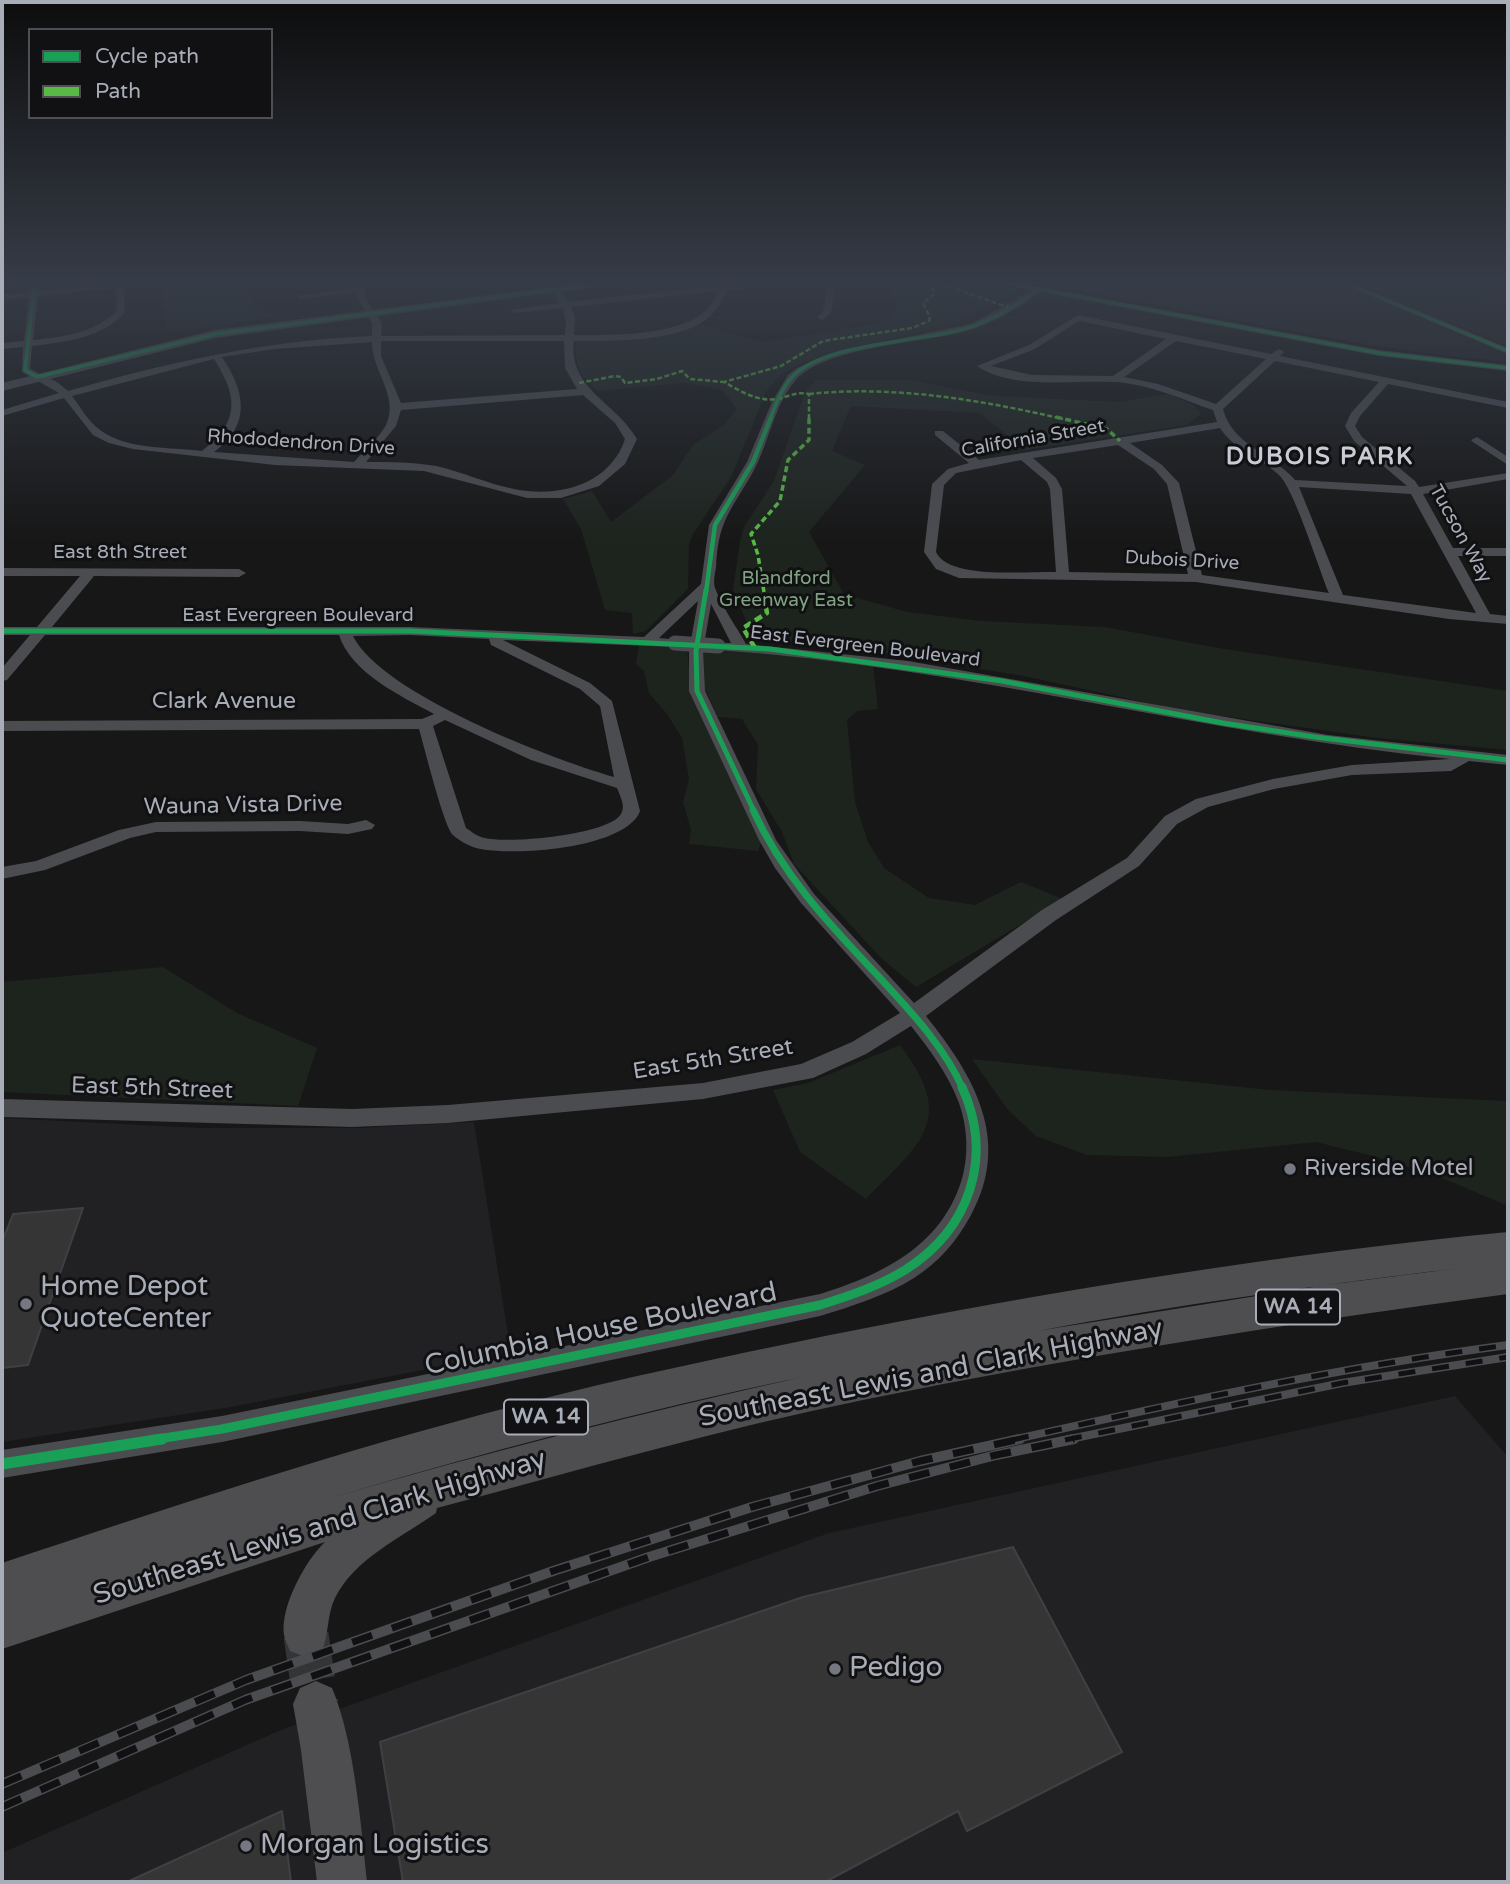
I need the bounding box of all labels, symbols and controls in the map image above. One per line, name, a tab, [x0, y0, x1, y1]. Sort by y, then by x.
legend	[28, 28, 273, 119]
text: Cycle path	[95, 44, 199, 69]
text: Path	[95, 79, 141, 104]
street label: California Street	[960, 415, 1106, 463]
street label: Rhododendron Drive	[206, 425, 396, 461]
district label: DUBOIS PARK	[1227, 444, 1413, 472]
street label: Tucson Way	[1424, 481, 1496, 587]
street label: East 8th Street	[53, 542, 187, 564]
street label: Dubois Drive	[1124, 547, 1240, 575]
park label: Blandford Greenway East	[719, 568, 853, 612]
street label: East Evergreen Boulevard	[182, 605, 414, 627]
street label: East Evergreen Boulevard	[749, 622, 981, 672]
street label: Clark Avenue	[152, 688, 296, 716]
street label: Wauna Vista Drive	[143, 790, 343, 822]
street label: East 5th Street	[631, 1034, 795, 1086]
street label: East 5th Street	[71, 1072, 233, 1106]
place label: Riverside Motel	[1304, 1155, 1473, 1183]
marker: Riverside Motel	[1282, 1161, 1298, 1177]
place label: Home Depot QuoteCenter	[40, 1271, 211, 1337]
street label: Columbia House Boulevard	[422, 1276, 780, 1384]
road number: WA 14	[1256, 1290, 1340, 1324]
marker: Home Depot QuoteCenter	[18, 1296, 34, 1312]
street label: Southeast Lewis and Clark Highway	[696, 1313, 1166, 1435]
road number: WA 14	[504, 1400, 588, 1434]
street label: Southeast Lewis and Clark Highway	[90, 1443, 550, 1613]
place label: Pedigo	[849, 1652, 943, 1686]
marker: Pedigo	[827, 1661, 843, 1677]
place label: Morgan Logistics	[260, 1829, 489, 1863]
marker: Morgan Logistics	[238, 1838, 254, 1854]

